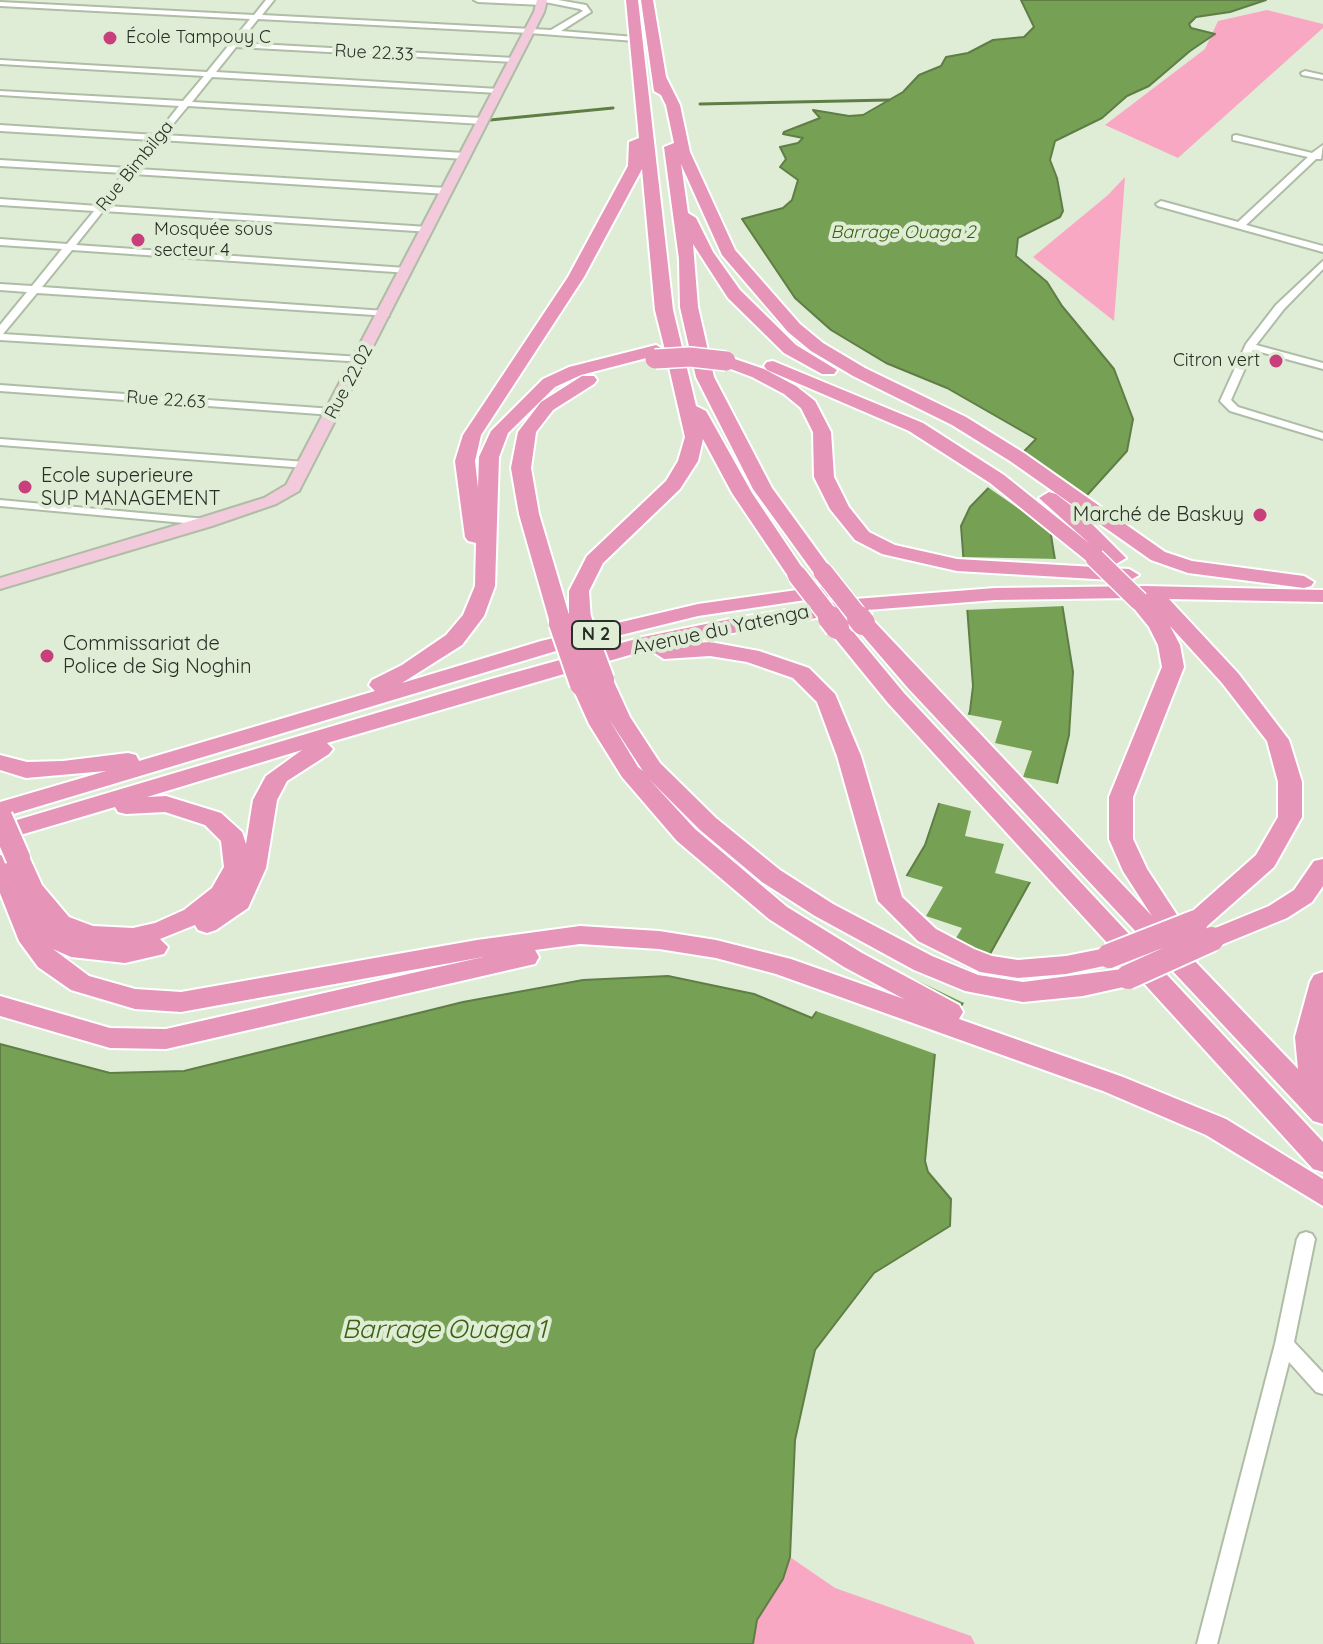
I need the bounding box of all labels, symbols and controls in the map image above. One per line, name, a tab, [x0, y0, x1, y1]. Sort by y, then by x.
place label: École Tampouy C	[126, 27, 271, 49]
marker: École Tampouy C	[101, 29, 119, 47]
street label: Rue 22.33	[334, 40, 414, 66]
street label: Rue Bimbilga	[92, 116, 178, 216]
place label: Mosquée sous secteur 4	[154, 219, 273, 262]
water label: Barrage Ouaga 2	[830, 222, 976, 244]
marker: Mosquée sous secteur 4	[129, 231, 147, 249]
street label: Rue 22.02	[320, 341, 378, 423]
place label: Citron vert	[1173, 350, 1260, 372]
marker: Citron vert	[1267, 352, 1285, 370]
street label: Rue 22.63	[126, 386, 206, 414]
place label: Ecole superieure SUP MANAGEMENT	[41, 464, 221, 511]
marker: Ecole superieure SUP MANAGEMENT	[16, 478, 34, 496]
place label: Marché de Baskuy	[1073, 503, 1244, 527]
marker: Marché de Baskuy	[1251, 506, 1269, 524]
street label: Avenue du Yatenga	[631, 600, 811, 660]
road number: N 2	[572, 621, 620, 649]
place label: Commissariat de Police de Sig Noghin	[63, 632, 251, 679]
marker: Commissariat de Police de Sig Noghin	[38, 647, 56, 665]
water label: Barrage Ouaga 1	[342, 1314, 546, 1346]

